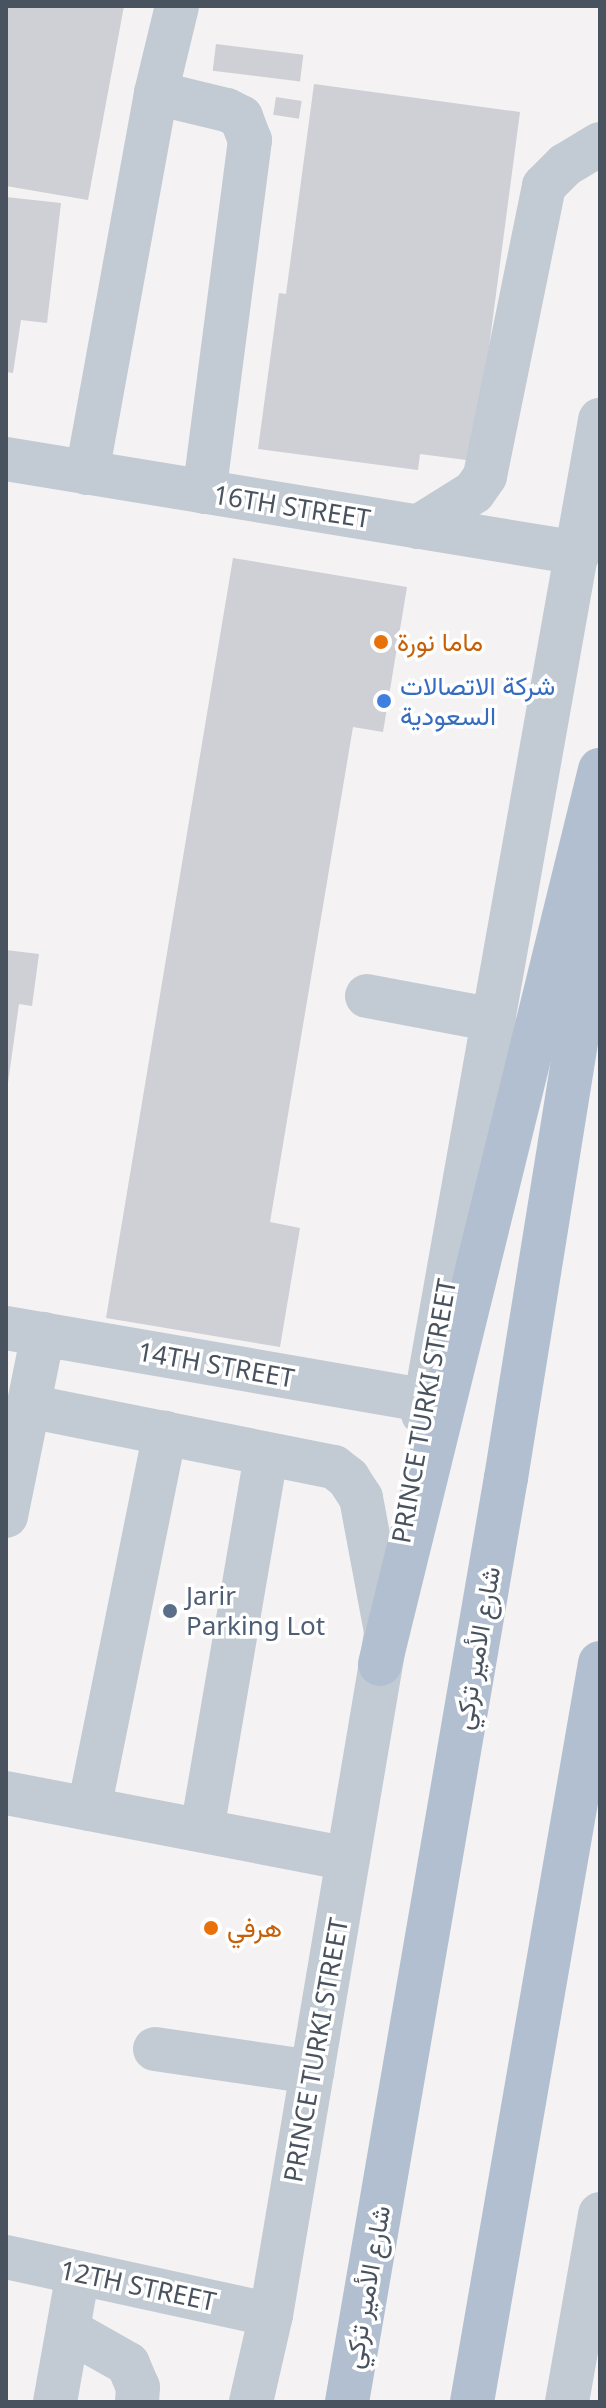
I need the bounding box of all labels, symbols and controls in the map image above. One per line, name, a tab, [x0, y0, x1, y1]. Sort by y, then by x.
street label: 16TH STREET	[211, 479, 373, 535]
place label: ماما نورة	[397, 626, 483, 658]
marker: ماما نورة	[372, 633, 390, 651]
place label: شركة الاتصالات السعودية	[400, 670, 555, 732]
marker: شركة الاتصالات السعودية	[375, 692, 393, 710]
street label: PRINCE TURKI STREET	[385, 1276, 463, 1546]
street label: 14TH STREET	[135, 1336, 297, 1394]
street label: شارع الأمير تركي	[447, 1564, 507, 1732]
place label: Jarir Parking Lot	[186, 1580, 325, 1642]
marker: Jarir Parking Lot	[161, 1602, 179, 1620]
place label: هرفي	[227, 1912, 282, 1944]
street label: PRINCE TURKI STREET	[277, 1915, 355, 2185]
marker: هرفي	[202, 1919, 220, 1937]
street label: شارع الأمير تركي	[337, 2203, 397, 2371]
street label: 12TH STREET	[57, 2254, 219, 2318]

